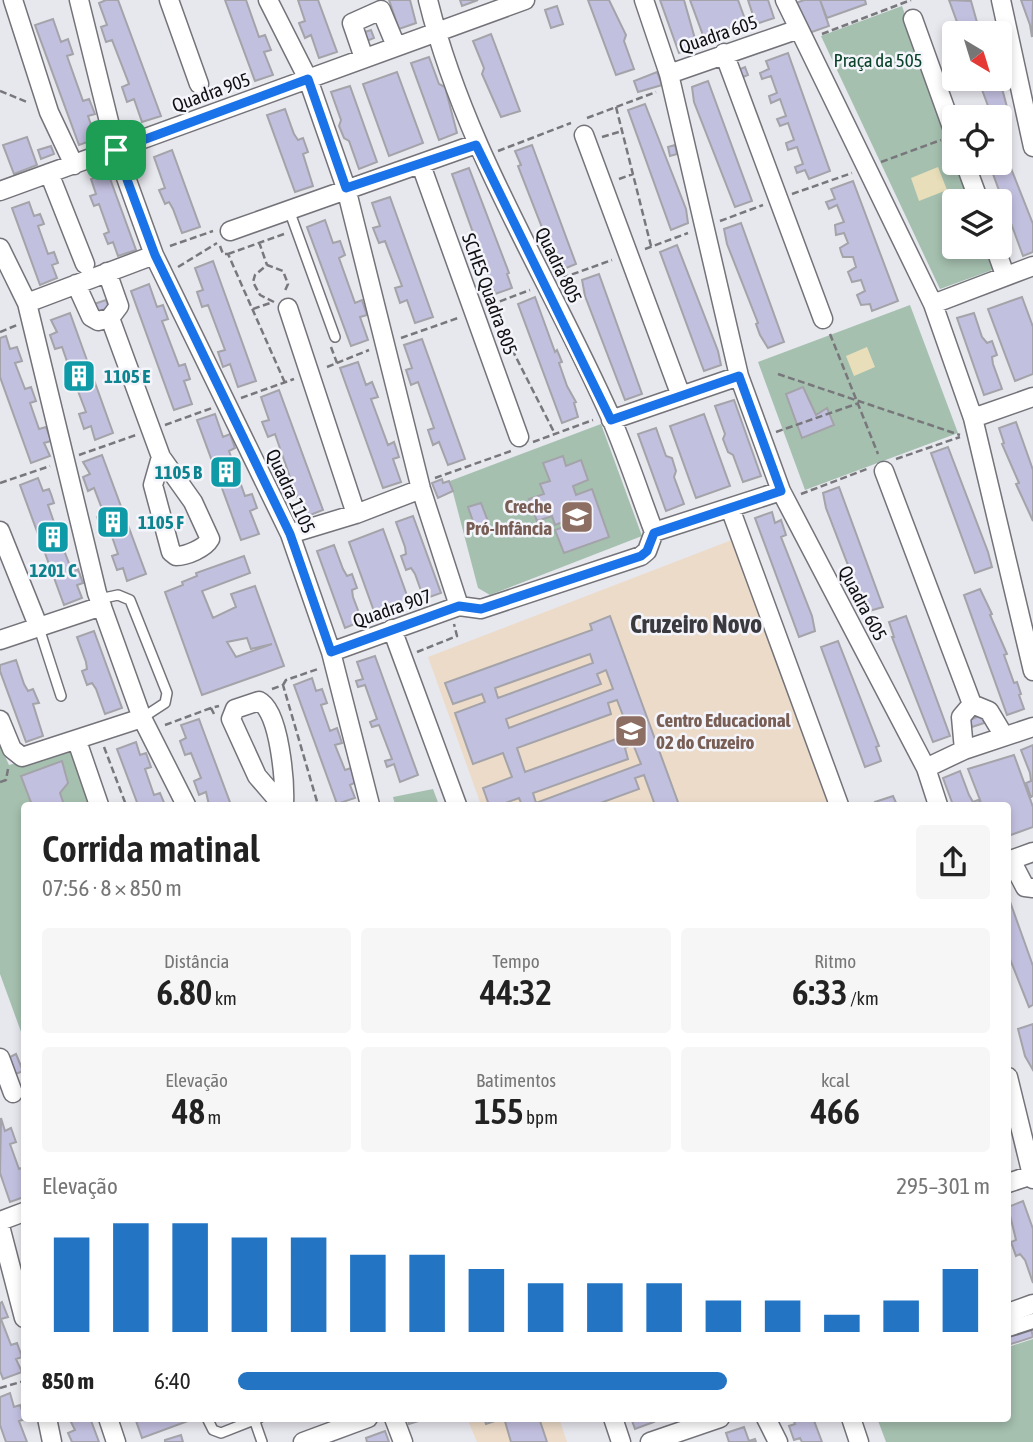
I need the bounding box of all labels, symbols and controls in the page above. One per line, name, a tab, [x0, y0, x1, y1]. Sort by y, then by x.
street label: Quadra 605	[676, 10, 760, 58]
north arrow	[942, 21, 1012, 91]
map controls	[942, 21, 1012, 259]
park label: Praça da 505	[833, 49, 923, 71]
street label: Quadra 905	[169, 68, 253, 116]
button: locate	[942, 105, 1012, 175]
pin	[86, 120, 146, 180]
icon: arrive	[97, 131, 135, 169]
button: layers	[942, 189, 1012, 259]
street label: Quadra 805	[531, 224, 587, 306]
street label: SCHES Quadra 805	[458, 230, 522, 358]
building icon: 1105 E	[60, 357, 98, 395]
place label: 1105 E	[104, 365, 150, 387]
street label: Quadra 1105	[262, 445, 320, 537]
building icon: 1105 B	[207, 453, 245, 491]
place label: 1105 B	[155, 461, 202, 483]
place label: Creche Pró-Infância	[466, 495, 552, 539]
school or university icon: Creche Pró-Infância	[558, 498, 596, 536]
building icon: 1105 F	[94, 503, 132, 541]
place label: 1105 F	[138, 511, 184, 533]
building icon: 1201 C	[34, 518, 72, 556]
place label: 1201 C	[30, 559, 77, 581]
street label: Quadra 605	[834, 562, 892, 644]
street label: Quadra 907	[350, 584, 434, 632]
district label: Cruzeiro Novo	[630, 609, 762, 639]
place label: Centro Educacional 02 do Cruzeiro	[656, 709, 792, 753]
school or university icon: Centro Educacional 02 do Cruzeiro	[612, 712, 650, 750]
button: share	[916, 825, 990, 899]
text: Corrida matinal	[42, 827, 260, 870]
text: 07:56 · 8 × 850 m	[42, 875, 182, 901]
text: Distância	[164, 950, 229, 972]
text: Tempo	[492, 950, 540, 972]
text: Ritmo	[814, 950, 856, 972]
text: 6.80	[157, 972, 212, 1012]
text: 44:32	[480, 972, 552, 1012]
text: 6:33	[792, 972, 848, 1012]
text: km	[212, 987, 237, 1009]
text: /km	[848, 987, 879, 1009]
text: Elevação	[165, 1069, 228, 1091]
text: Batimentos	[476, 1069, 556, 1091]
text: kcal	[821, 1069, 850, 1091]
text: 48	[172, 1091, 205, 1131]
text: 155	[474, 1091, 524, 1131]
text: 466	[811, 1091, 860, 1131]
text: m	[205, 1106, 221, 1128]
text: bpm	[524, 1106, 558, 1128]
text: Elevação	[42, 1173, 118, 1199]
text: 295–301 m	[896, 1173, 990, 1199]
text: 850 m	[42, 1368, 94, 1394]
text: 6:40	[154, 1368, 191, 1394]

